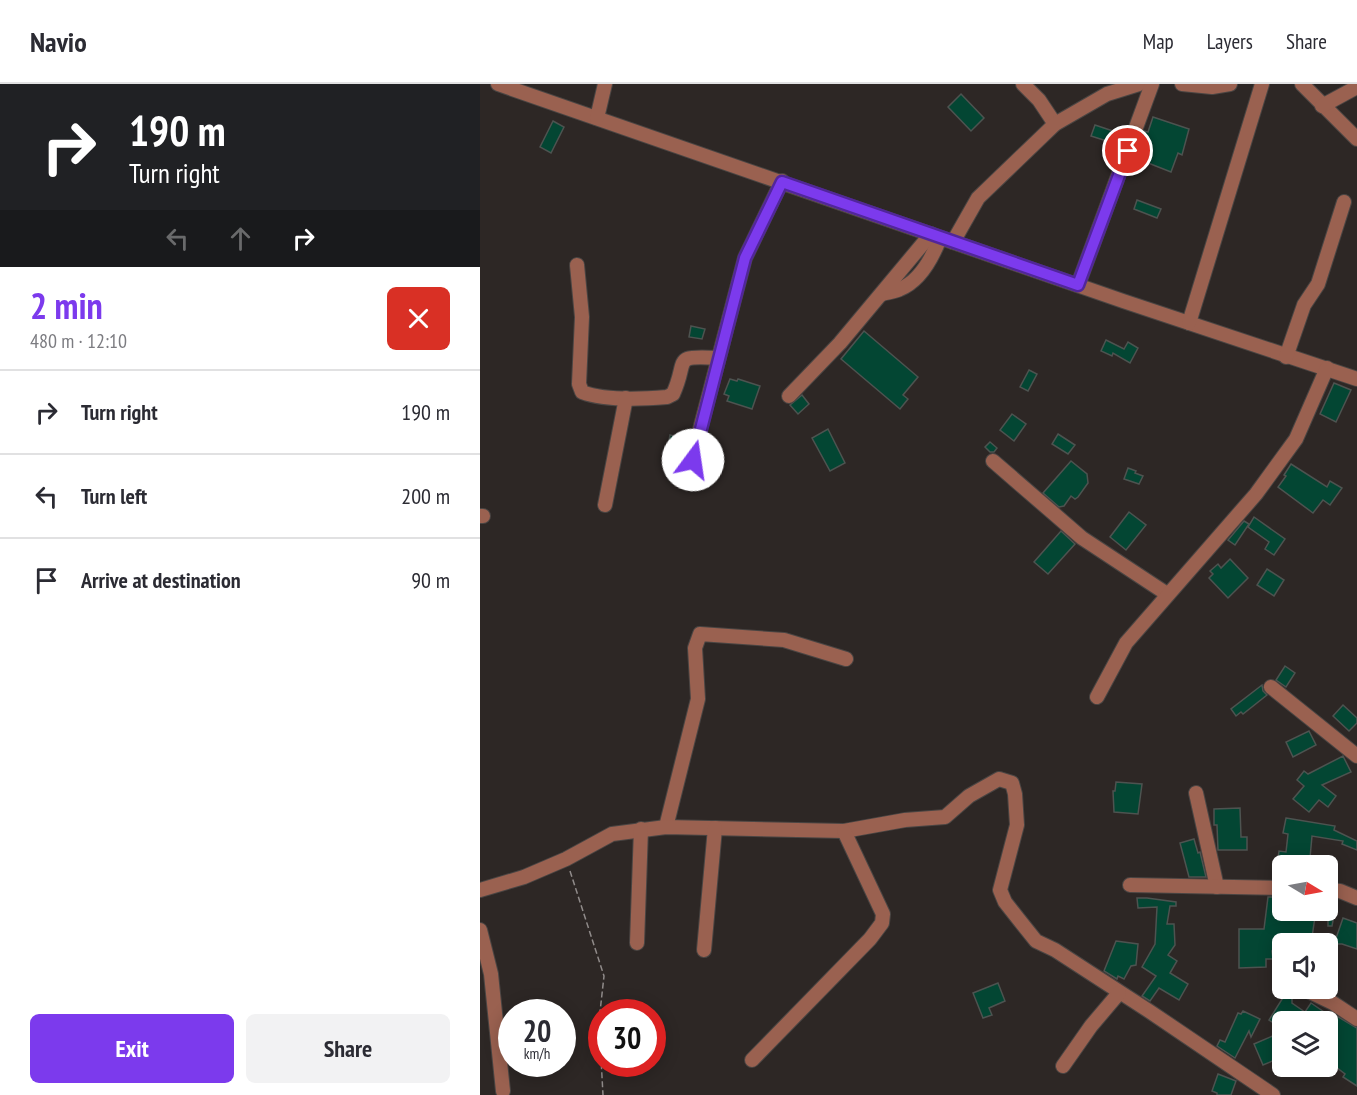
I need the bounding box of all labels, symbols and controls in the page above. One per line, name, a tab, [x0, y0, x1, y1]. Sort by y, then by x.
text: Navio	[30, 23, 87, 60]
text: Map	[1143, 28, 1174, 55]
text: Layers	[1207, 28, 1253, 55]
text: Share	[1286, 28, 1327, 55]
text: 190 m	[129, 103, 226, 158]
icon: right	[30, 108, 108, 186]
pin	[1102, 125, 1153, 176]
icon: arrive	[1111, 134, 1144, 167]
text: Turn right	[129, 156, 220, 190]
icon: left	[161, 222, 194, 255]
icon: ahead	[224, 222, 257, 255]
icon: right	[287, 222, 320, 255]
text: 2 min	[30, 282, 103, 329]
button: close	[387, 287, 450, 350]
text: 480 m · 12:10	[30, 328, 127, 354]
icon: right	[30, 396, 63, 429]
text: Turn right	[81, 398, 158, 426]
text: 190 m	[401, 398, 450, 426]
position arrow	[661, 428, 725, 492]
icon: left	[30, 480, 63, 513]
text: Turn left	[81, 482, 147, 510]
text: 200 m	[401, 482, 450, 510]
icon: arrive	[30, 564, 63, 597]
text: Arrive at destination	[81, 566, 241, 594]
text: 90 m	[411, 566, 450, 594]
north arrow	[1272, 855, 1338, 921]
map controls	[1272, 855, 1338, 1077]
button: sound	[1272, 933, 1338, 999]
speed limit sign: 30	[588, 999, 666, 1077]
text: 20	[523, 1011, 551, 1050]
button: layers	[1272, 1011, 1338, 1077]
button: Exit	[30, 1014, 234, 1083]
button: Share	[246, 1014, 450, 1083]
text: km/h	[524, 1044, 550, 1063]

